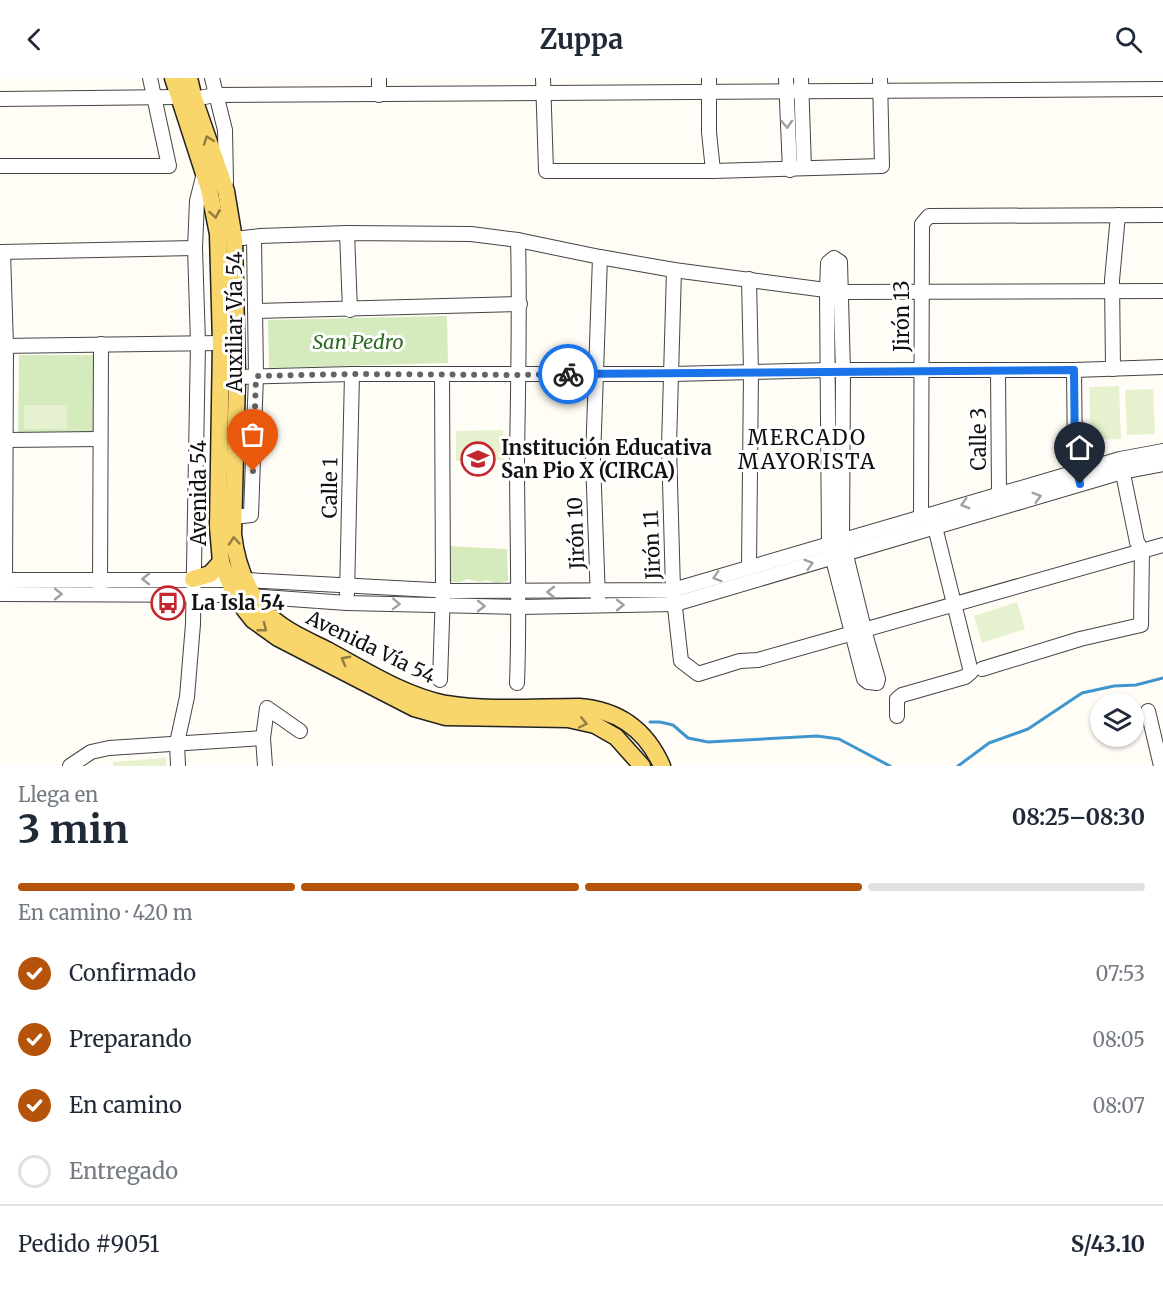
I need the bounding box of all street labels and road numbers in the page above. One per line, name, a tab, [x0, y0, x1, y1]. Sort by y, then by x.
street label: Auxiliar Vía 54	[222, 252, 247, 393]
street label: Jirón 13	[889, 280, 914, 353]
street label: Calle 3	[966, 407, 991, 471]
street label: Avenida 54	[186, 440, 211, 547]
street label: Calle 1	[316, 457, 343, 519]
street label: Jirón 10	[562, 496, 589, 571]
street label: Jirón 11	[638, 510, 665, 581]
street label: Avenida Vía 54	[302, 604, 440, 689]

